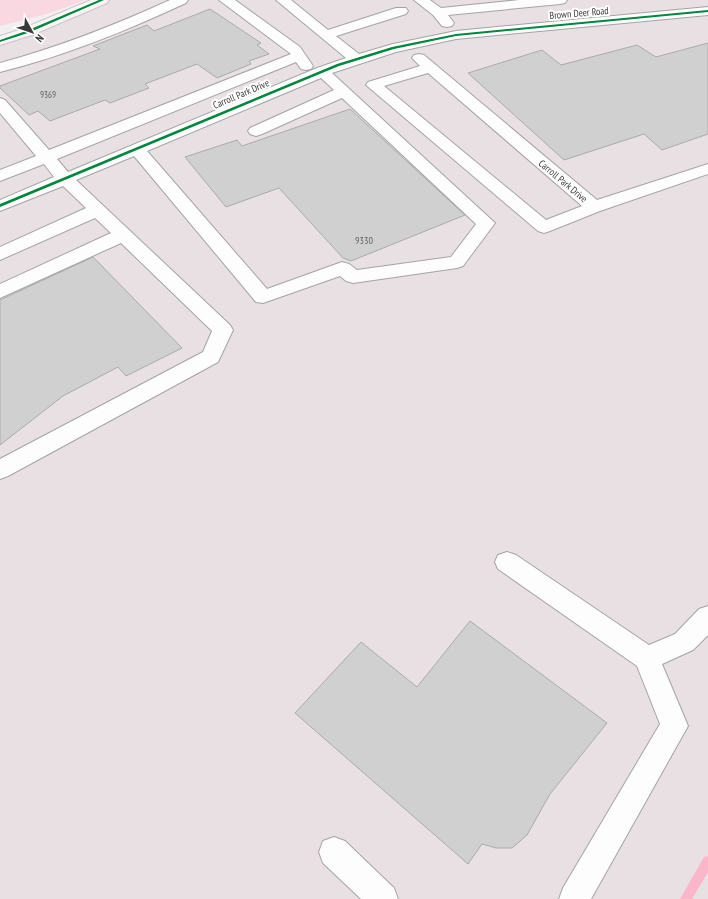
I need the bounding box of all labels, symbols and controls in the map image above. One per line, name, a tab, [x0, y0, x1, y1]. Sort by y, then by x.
street label: Brown Deer Road	[549, 4, 609, 22]
north arrow	[12, 12, 52, 52]
text: N	[32, 32, 47, 45]
street label: Carroll Park Drive	[211, 76, 271, 112]
house number: 9369	[40, 89, 56, 100]
street label: Carroll Park Drive	[536, 157, 590, 205]
house number: 9330	[355, 234, 374, 247]

